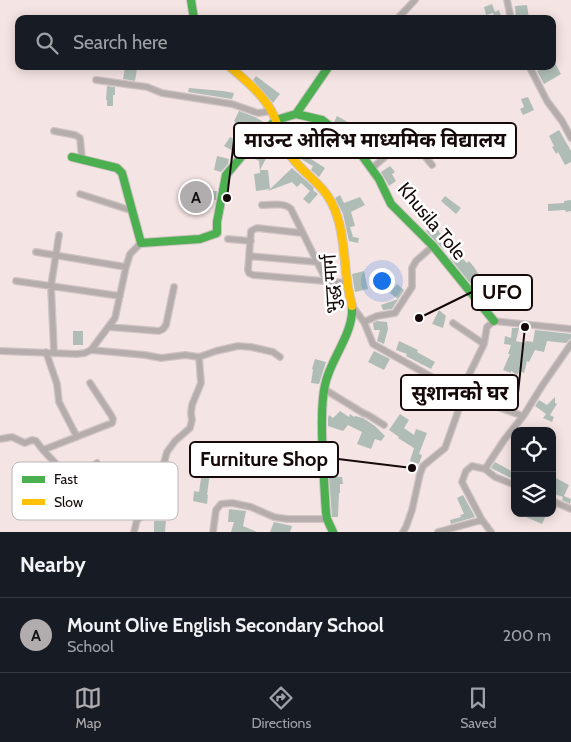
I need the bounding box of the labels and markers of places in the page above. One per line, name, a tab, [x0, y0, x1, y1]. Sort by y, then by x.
callout: माउन्ट ओलिभ माध्यमिक विद्यालय	[234, 123, 516, 158]
pin: A	[180, 178, 212, 216]
callout: UFO	[472, 275, 532, 310]
callout: सुशानको घर	[401, 375, 518, 410]
callout: Furniture Shop	[190, 442, 338, 477]

